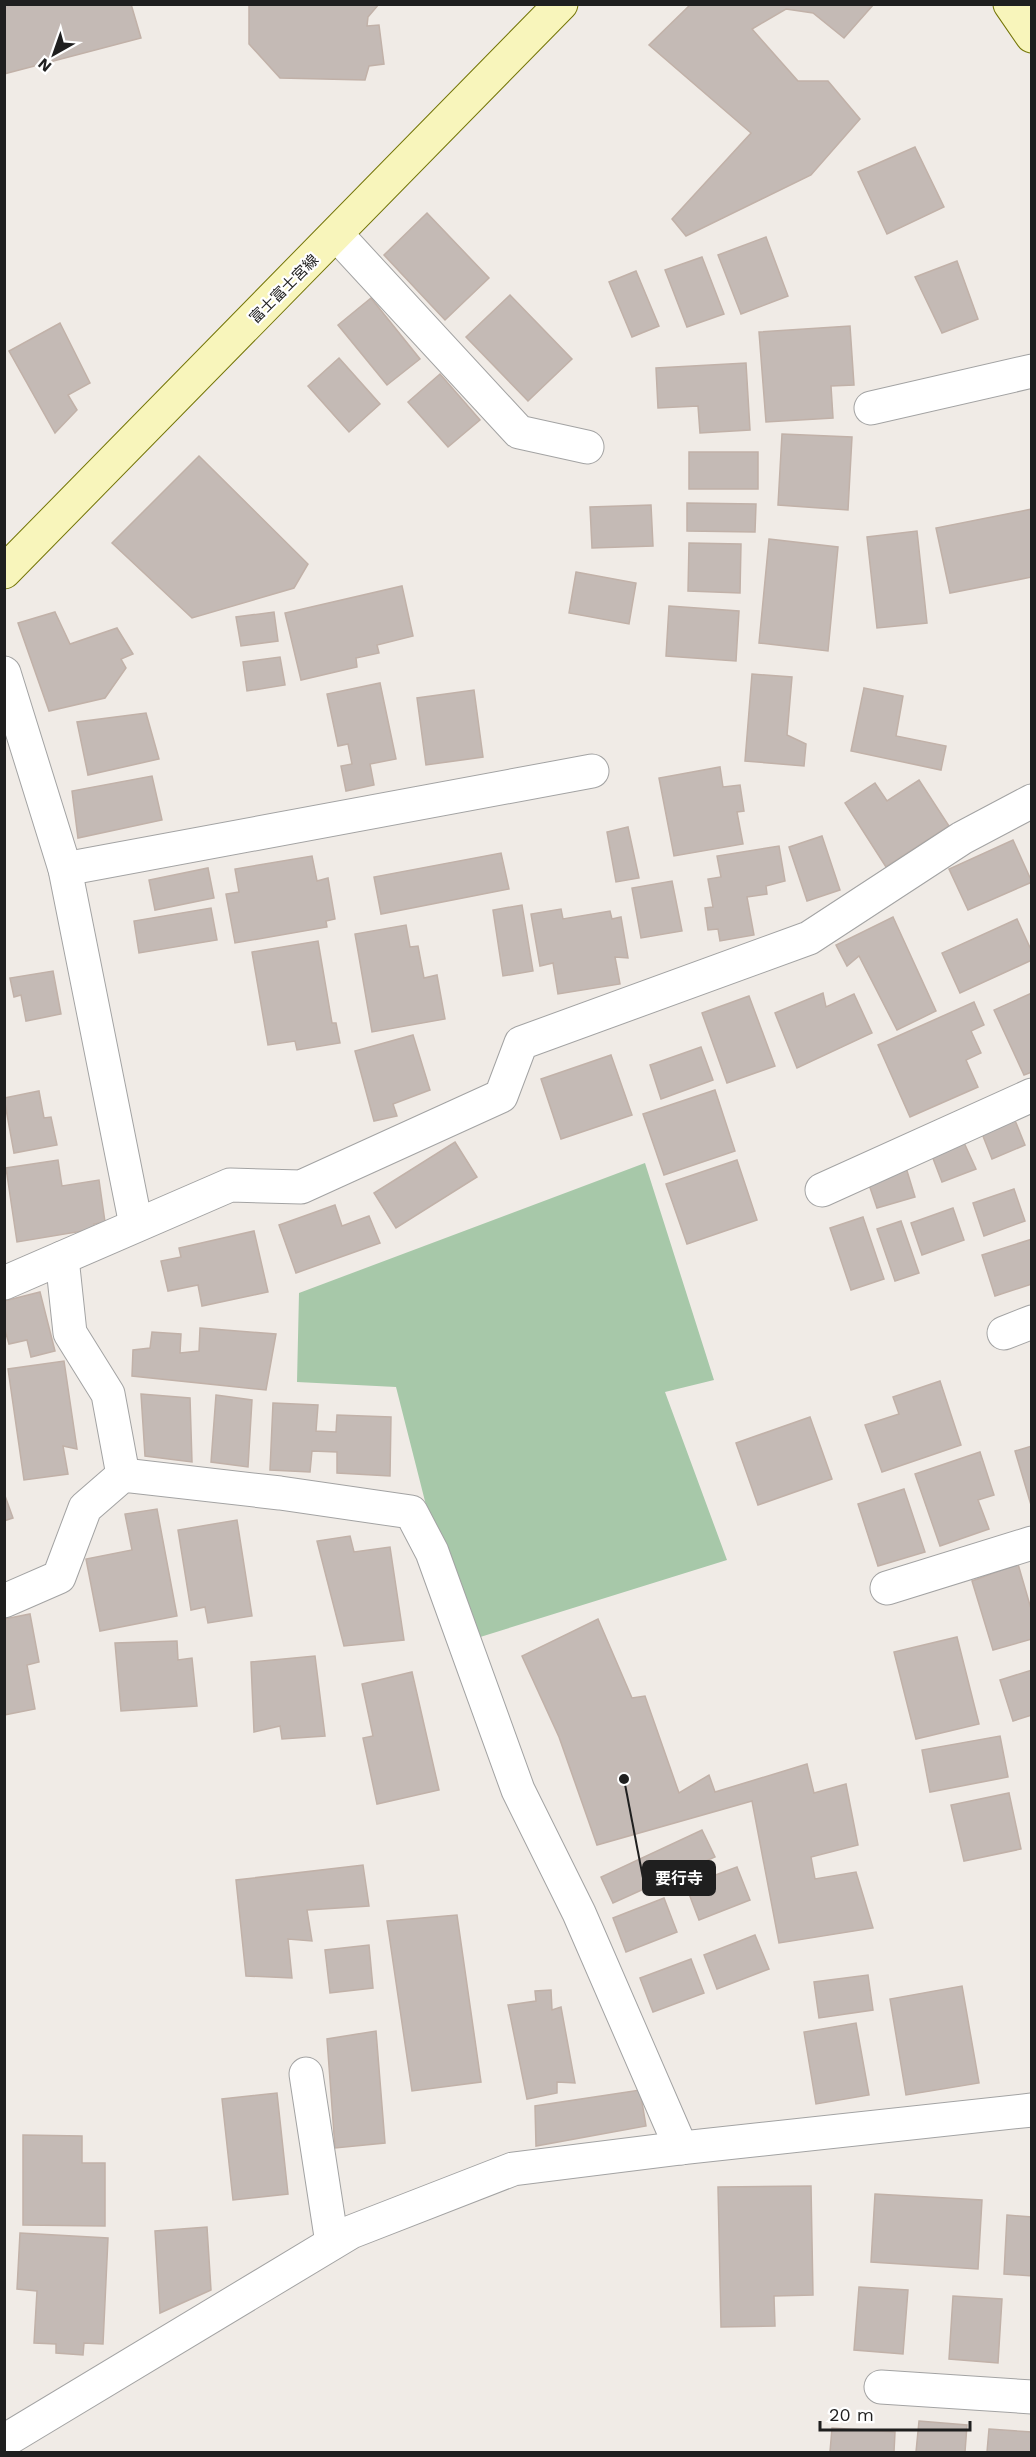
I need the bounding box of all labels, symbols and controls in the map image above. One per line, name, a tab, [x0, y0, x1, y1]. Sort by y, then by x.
north arrow	[24, 24, 84, 84]
text: N	[34, 54, 55, 76]
street label: 富士富士宮線	[246, 251, 322, 327]
callout: 要行寺	[643, 1861, 715, 1895]
text: 要行寺	[655, 1869, 703, 1888]
scale bar	[820, 2394, 970, 2432]
text: 20 m	[829, 2404, 874, 2425]

